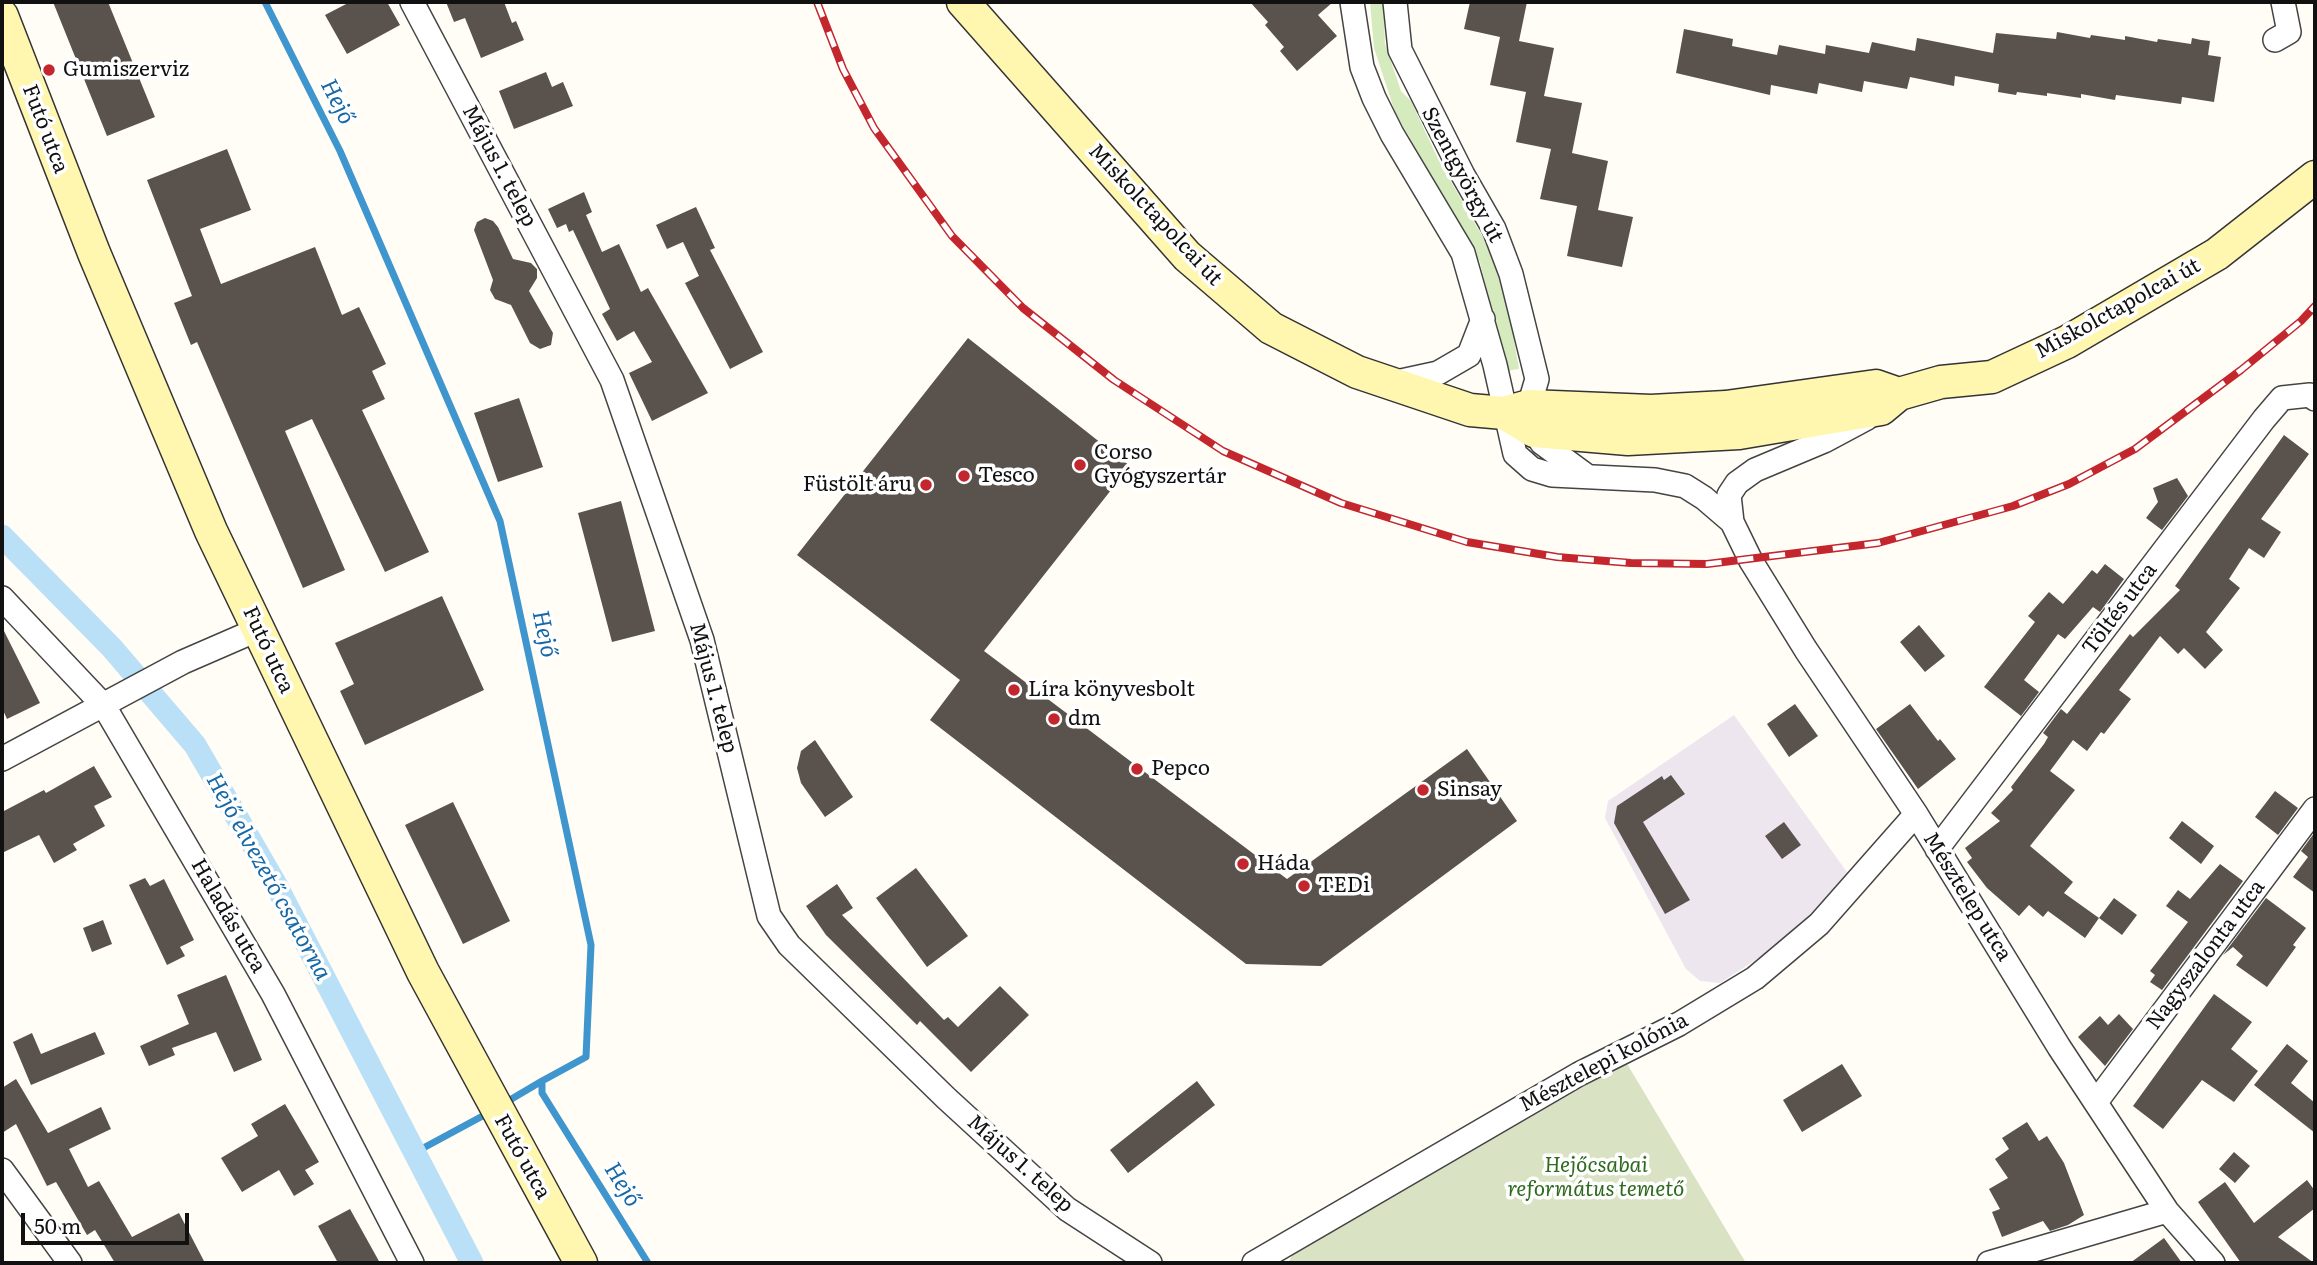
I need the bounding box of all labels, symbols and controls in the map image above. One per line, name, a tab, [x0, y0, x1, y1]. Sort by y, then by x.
place label: Gumiszerviz	[63, 57, 189, 83]
marker: Gumiszerviz	[41, 62, 57, 78]
water label: Hejő	[314, 75, 360, 129]
street label: Futó utca	[17, 81, 73, 177]
street label: Május 1. telep	[456, 101, 542, 231]
street label: Szentgyörgy út	[1416, 103, 1508, 247]
street label: Miskolctapolcai út	[1083, 139, 1227, 291]
street label: Miskolctapolcai út	[2031, 253, 2205, 365]
place label: Corso Gyógyszertár	[1094, 440, 1226, 490]
marker: Corso Gyógyszertár	[1072, 457, 1088, 473]
place label: Tesco	[978, 463, 1035, 489]
marker: Tesco	[956, 468, 972, 484]
place label: Füstölt áru	[803, 472, 912, 498]
marker: Füstölt áru	[918, 477, 934, 493]
street label: Töltés utca	[2077, 558, 2163, 660]
street label: Futó utca	[237, 603, 299, 697]
water label: Hejő	[526, 608, 562, 660]
street label: Május 1. telep	[683, 620, 743, 756]
place label: Líra könyvesbolt	[1028, 677, 1195, 703]
marker: Líra könyvesbolt	[1006, 682, 1022, 698]
place label: dm	[1068, 706, 1101, 732]
marker: dm	[1046, 711, 1062, 727]
place label: Pepco	[1151, 756, 1210, 782]
marker: Pepco	[1129, 761, 1145, 777]
water label: Hejő elvezető csatorna	[200, 769, 336, 985]
place label: Sinsay	[1437, 777, 1502, 803]
marker: Sinsay	[1415, 782, 1431, 798]
street label: Mésztelep utca	[1917, 828, 2017, 966]
place label: Háda	[1257, 851, 1310, 877]
street label: Haladás utca	[185, 854, 271, 978]
marker: Háda	[1235, 856, 1251, 872]
place label: TEDi	[1318, 873, 1370, 899]
street label: Nagyszalonta utca	[2142, 875, 2270, 1035]
marker: TEDi	[1296, 878, 1312, 894]
street label: Mésztelepi kolónia	[1516, 1008, 1692, 1118]
street label: Futó utca	[488, 1110, 556, 1204]
street label: Május 1. telep	[962, 1110, 1078, 1218]
park label: Hejőcsabai református temető	[1508, 1153, 1684, 1203]
water label: Hejő	[598, 1158, 646, 1212]
scale bar	[24, 1198, 192, 1242]
text: 50 m	[34, 1209, 81, 1240]

